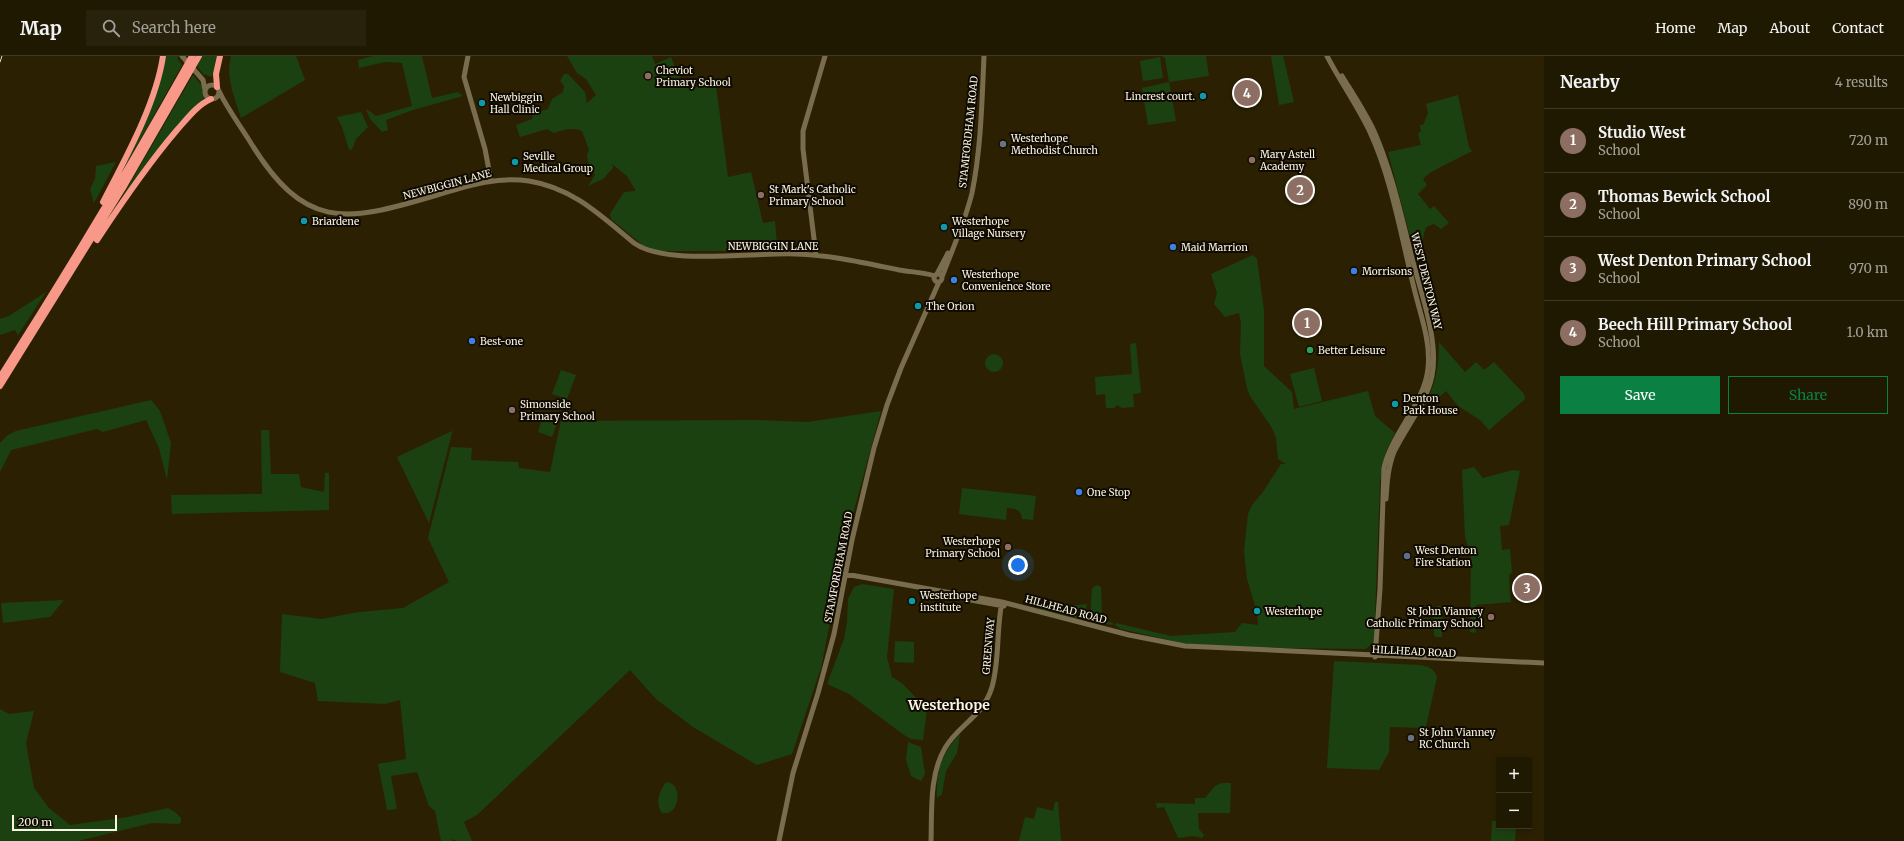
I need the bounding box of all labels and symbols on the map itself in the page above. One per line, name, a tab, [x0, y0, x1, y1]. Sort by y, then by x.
place label: Cheviot Primary School	[656, 64, 731, 89]
marker: Cheviot Primary School	[643, 71, 653, 81]
street label: STAMFORDHAM ROAD	[956, 75, 981, 189]
pin: 4	[1234, 78, 1260, 108]
place label: Lincrest court.	[1125, 90, 1195, 103]
place label: Newbiggin Hall Clinic	[490, 91, 543, 116]
marker: Lincrest court.	[1198, 91, 1208, 101]
marker: Newbiggin Hall Clinic	[477, 98, 487, 108]
place label: Westerhope Methodist Church	[1010, 132, 1098, 157]
marker: Westerhope Methodist Church	[998, 139, 1008, 149]
place label: Mary Astell Academy	[1259, 148, 1315, 173]
place label: Seville Medical Group	[523, 150, 593, 175]
marker: Mary Astell Academy	[1247, 155, 1257, 165]
marker: Seville Medical Group	[510, 157, 520, 167]
street label: NEWBIGGIN LANE	[402, 166, 493, 202]
pin: 2	[1287, 175, 1313, 205]
place label: St Mark's Catholic Primary School	[769, 183, 856, 208]
marker: St Mark's Catholic Primary School	[756, 190, 766, 200]
place label: Briardene	[312, 215, 359, 228]
place label: Westerhope Village Nursery	[951, 215, 1026, 240]
marker: Briardene	[299, 216, 309, 226]
marker: Westerhope Village Nursery	[939, 222, 949, 232]
street label: WEST DENTON WAY	[1408, 230, 1445, 331]
street label: NEWBIGGIN LANE	[728, 240, 819, 253]
place label: Maid Marrion	[1181, 241, 1248, 254]
marker: Maid Marrion	[1168, 242, 1178, 252]
place label: Morrisons	[1362, 265, 1412, 278]
marker: Morrisons	[1349, 266, 1359, 276]
place label: Westerhope Convenience Store	[961, 268, 1051, 293]
marker: Westerhope Convenience Store	[949, 275, 959, 285]
place label: The Orion	[926, 300, 975, 313]
marker: The Orion	[913, 301, 923, 311]
pin: 1	[1294, 308, 1320, 338]
place label: Best-one	[480, 335, 523, 348]
marker: Best-one	[467, 336, 477, 346]
place label: Better Leisure	[1318, 344, 1385, 357]
marker: Better Leisure	[1305, 345, 1315, 355]
place label: Denton Park House	[1403, 392, 1458, 417]
place label: Simonside Primary School	[520, 398, 595, 423]
marker: Denton Park House	[1390, 399, 1400, 409]
marker: Simonside Primary School	[507, 405, 517, 415]
place label: One Stop	[1087, 486, 1130, 499]
marker: One Stop	[1074, 487, 1084, 497]
street label: STAMFORDHAM ROAD	[821, 510, 856, 624]
place label: Westerhope Primary School	[925, 535, 1000, 560]
marker: Westerhope Primary School	[1003, 542, 1013, 552]
place label: West Denton Fire Station	[1414, 544, 1477, 569]
marker: West Denton Fire Station	[1402, 551, 1412, 561]
your location	[1008, 555, 1028, 575]
pin: 3	[1514, 573, 1540, 603]
place label: Westerhope institute	[919, 589, 977, 614]
street label: HILLHEAD ROAD	[1024, 592, 1109, 627]
marker: Westerhope institute	[907, 596, 917, 606]
place label: Westerhope	[1264, 605, 1322, 618]
place label: St John Vianney Catholic Primary School	[1366, 605, 1483, 630]
marker: Westerhope	[1252, 606, 1262, 616]
marker: St John Vianney Catholic Primary School	[1486, 612, 1496, 622]
street label: GREENWAY	[980, 617, 998, 675]
street label: HILLHEAD ROAD	[1372, 643, 1457, 660]
district label: Westerhope	[907, 696, 990, 714]
place label: St John Vianney RC Church	[1419, 726, 1496, 751]
marker: St John Vianney RC Church	[1406, 733, 1416, 743]
scale bar	[12, 813, 117, 832]

